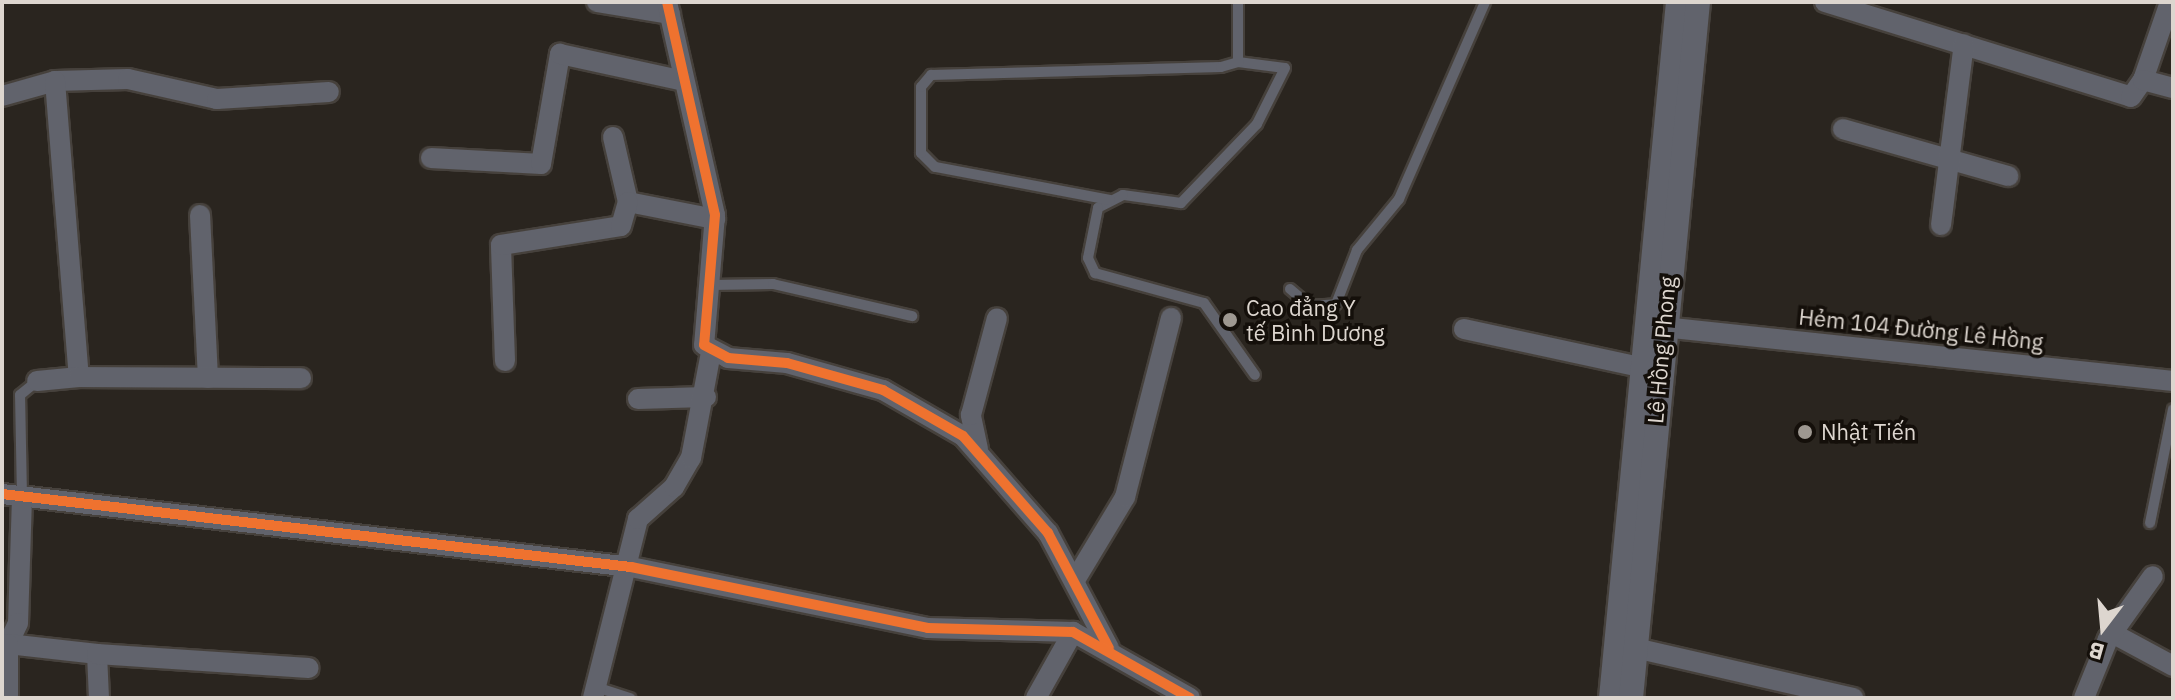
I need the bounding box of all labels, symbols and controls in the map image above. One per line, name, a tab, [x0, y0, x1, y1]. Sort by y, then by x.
street label: Lê Hồng Phong	[1641, 275, 1681, 425]
place label: Cao đẳng Y tế Bình Dương	[1246, 294, 1385, 346]
street label: Hẻm 104 Đường Lê Hồng	[1797, 303, 2045, 355]
marker: Cao đẳng Y tế Bình Dương	[1221, 311, 1239, 329]
place label: Nhật Tiến	[1821, 419, 1916, 445]
marker: Nhật Tiến	[1796, 423, 1814, 441]
north arrow	[2063, 588, 2143, 668]
text: B	[2085, 636, 2107, 668]

